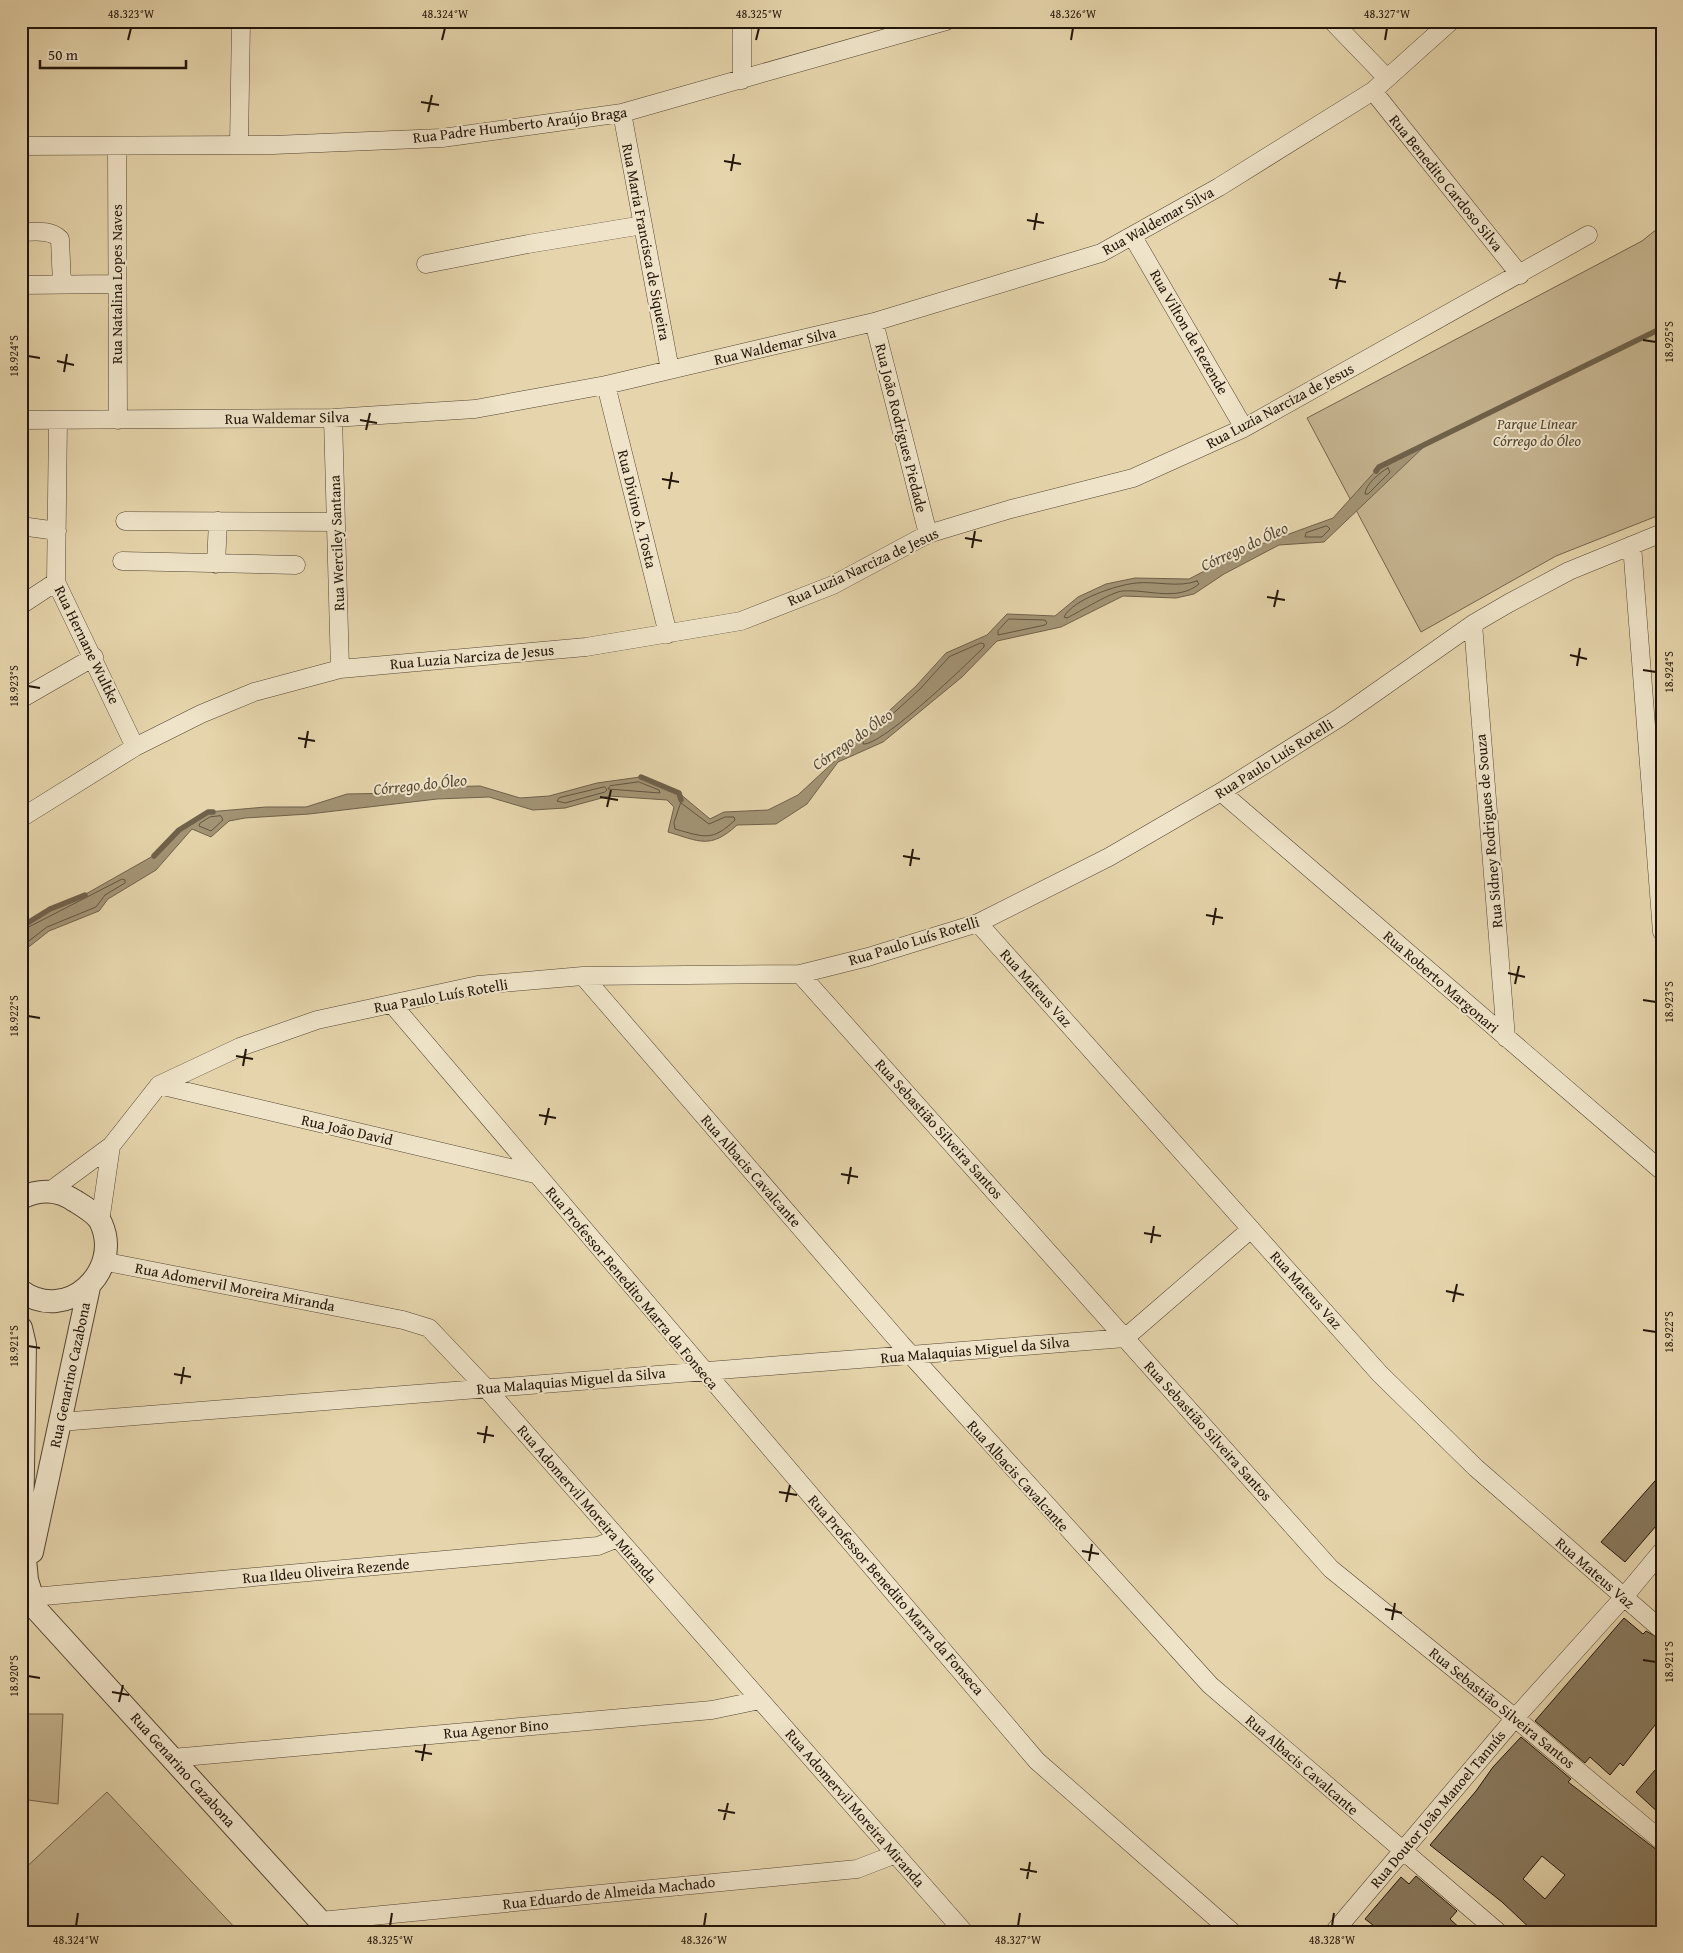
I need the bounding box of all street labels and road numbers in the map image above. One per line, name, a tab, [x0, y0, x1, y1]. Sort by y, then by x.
street label: Rua Padre Humberto Araújo Braga	[412, 101, 628, 148]
street label: Rua Benedito Cardoso Silva	[1385, 110, 1508, 256]
street label: Rua Maria Francisca de Siqueira	[617, 142, 676, 342]
street label: Rua Waldemar Silva	[1098, 181, 1217, 260]
street label: Rua Natalina Lopes Naves	[106, 204, 127, 364]
street label: Rua Vilton de Rezende	[1145, 265, 1234, 398]
street label: Rua Waldemar Silva	[712, 321, 838, 370]
street label: Rua João Rodrigues Piedade	[870, 341, 933, 515]
street label: Rua Luzia Narciza de Jesus	[1202, 358, 1357, 453]
street label: Rua Waldemar Silva	[225, 406, 349, 429]
street label: Rua Divino A. Tosta	[613, 447, 662, 570]
street label: Rua Werciley Santana	[324, 475, 349, 611]
street label: Rua Luzia Narciza de Jesus	[784, 522, 942, 611]
street label: Rua Hernane Wultke	[50, 582, 125, 708]
street label: Rua Luzia Narciza de Jesus	[389, 639, 555, 674]
street label: Rua Paulo Luís Rotelli	[1211, 714, 1337, 803]
street label: Rua Sidney Rodrigues de Souza	[1470, 733, 1507, 929]
street label: Rua Paulo Luís Rotelli	[846, 911, 982, 970]
street label: Rua Roberto Margonari	[1379, 925, 1504, 1038]
street label: Rua Mateus Vaz	[996, 944, 1078, 1032]
street label: Rua Paulo Luís Rotelli	[372, 973, 510, 1018]
street label: Rua Sebastião Silveira Santos	[871, 1054, 1008, 1203]
street label: Rua João David	[299, 1109, 395, 1150]
street label: Rua Albacis Cavalcante	[696, 1110, 806, 1232]
street label: Rua Professor Benedito Marra da Fonseca	[541, 1182, 724, 1394]
street label: Rua Mateus Vaz	[1266, 1246, 1348, 1334]
street label: Rua Adomervil Moreira Miranda	[133, 1257, 337, 1316]
street label: Rua Genarino Cazabona	[44, 1300, 95, 1450]
street label: Rua Malaquias Miguel da Silva	[880, 1331, 1070, 1368]
street label: Rua Sebastião Silveira Santos	[1140, 1356, 1277, 1505]
street label: Rua Malaquias Miguel da Silva	[476, 1362, 666, 1399]
street label: Rua Albacis Cavalcante	[963, 1415, 1074, 1536]
street label: Rua Adomervil Moreira Miranda	[513, 1420, 662, 1587]
street label: Rua Professor Benedito Marra da Fonseca	[803, 1490, 989, 1699]
street label: Rua Mateus Vaz	[1551, 1532, 1640, 1613]
street label: Rua Ildeu Oliveira Rezende	[242, 1553, 410, 1588]
street label: Rua Sebastião Silveira Santos	[1425, 1642, 1580, 1773]
street label: Rua Genarino Cazabona	[126, 1708, 241, 1832]
street label: Rua Albacis Cavalcante	[1241, 1710, 1363, 1820]
street label: Rua Agenor Bino	[443, 1713, 550, 1744]
street label: Rua Adomervil Moreira Miranda	[781, 1724, 930, 1891]
street label: Rua Doutor João Manoel Tannús	[1365, 1725, 1510, 1892]
street label: Rua Eduardo de Almeida Machado	[502, 1871, 717, 1914]

